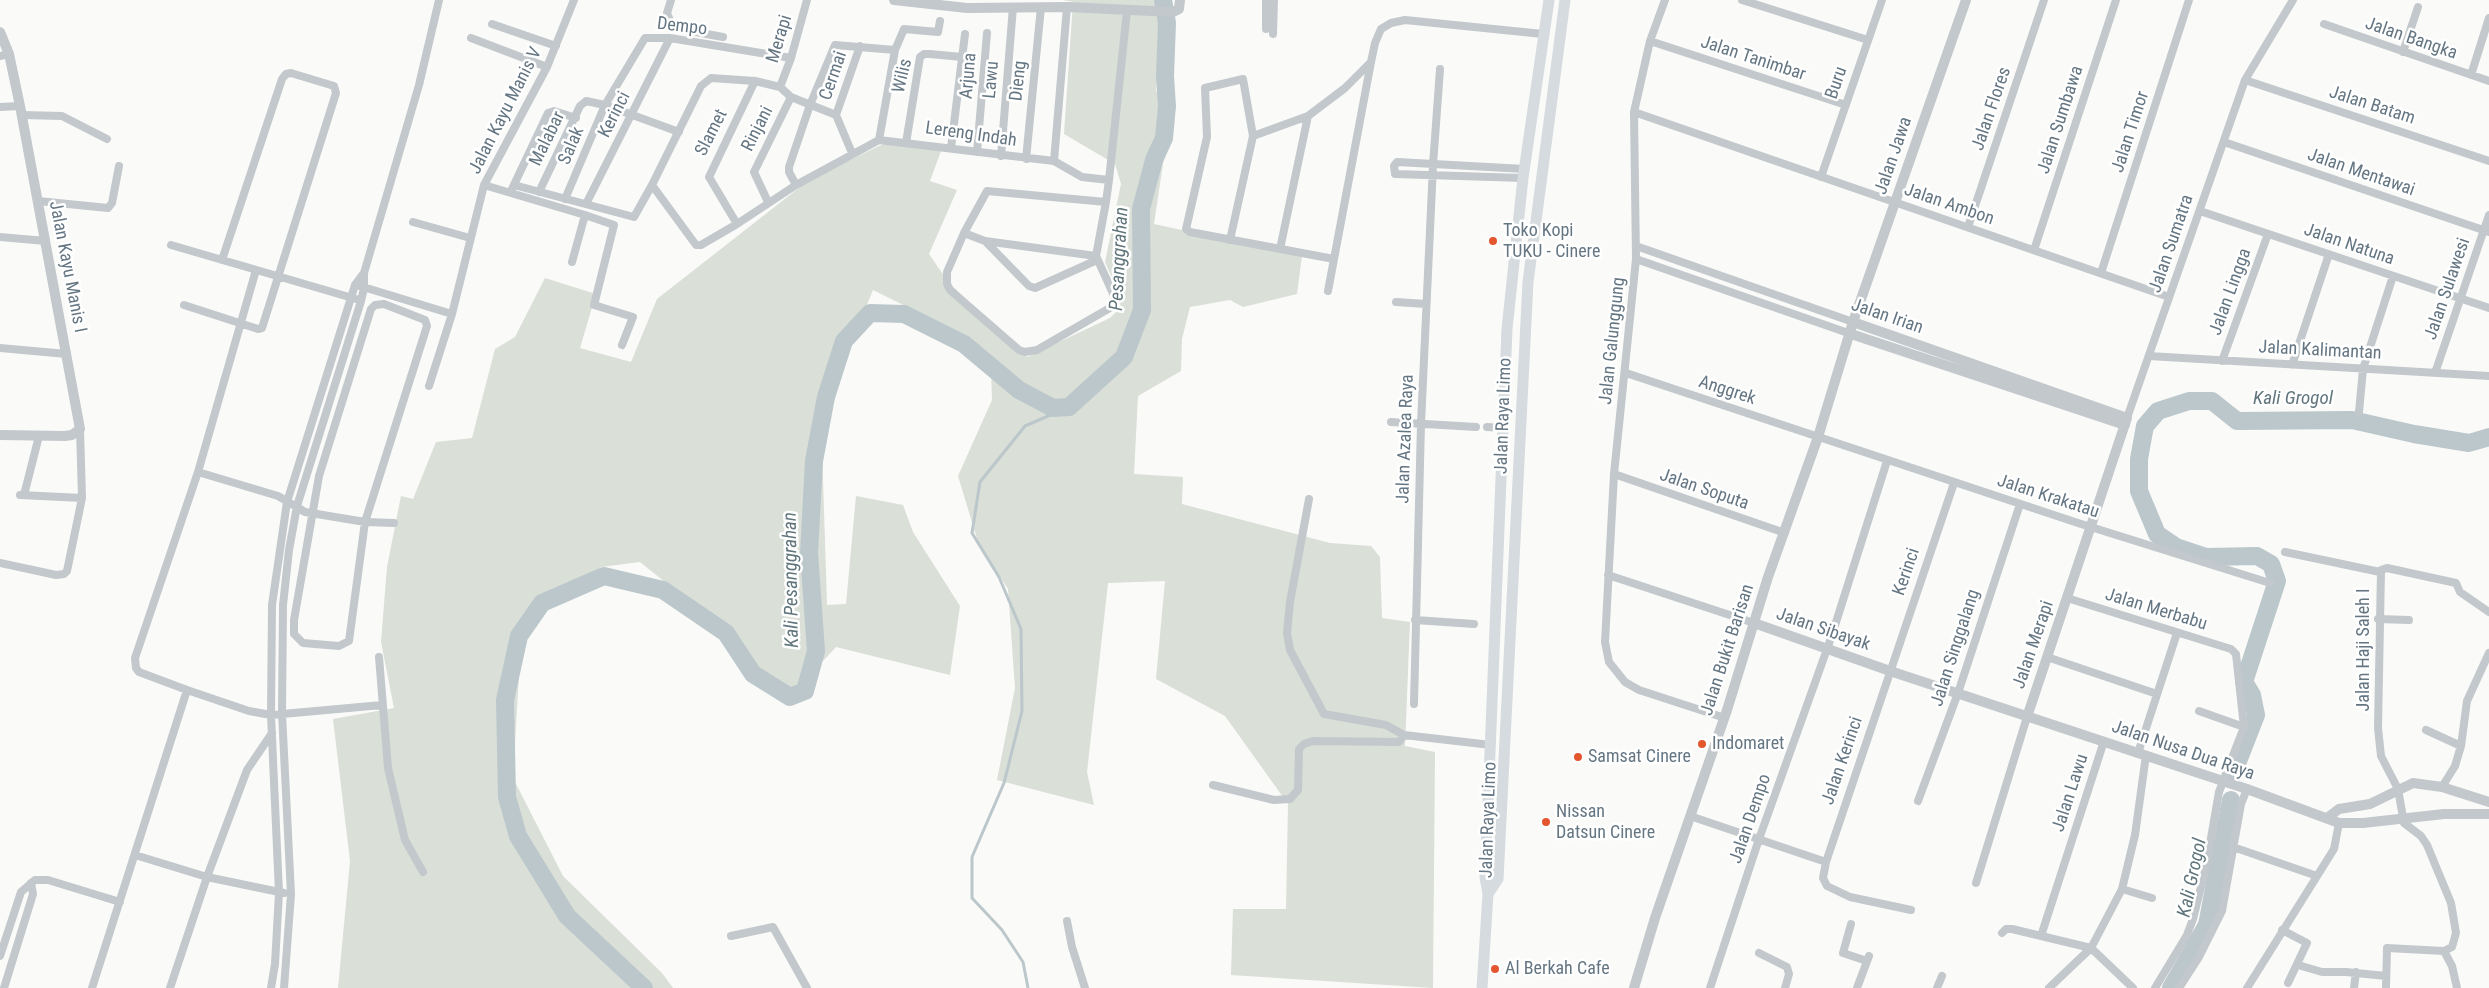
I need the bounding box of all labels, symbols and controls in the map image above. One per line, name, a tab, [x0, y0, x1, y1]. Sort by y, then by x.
street label: Dempo	[656, 13, 708, 41]
street label: Merapi	[763, 13, 797, 65]
street label: Jalan Bangka	[2362, 13, 2460, 65]
street label: Jalan Tanimbar	[1698, 32, 1808, 86]
street label: Jalan Kayu Manis V	[465, 44, 547, 178]
street label: Cermai	[816, 49, 852, 103]
street label: Arjuna	[956, 52, 982, 100]
street label: Wilis	[889, 57, 917, 95]
street label: Lawu	[980, 60, 1004, 100]
street label: Dieng	[1006, 60, 1032, 102]
street label: Jalan Sumbawa	[2033, 63, 2089, 177]
street label: Buru	[1821, 64, 1853, 102]
street label: Jalan Flores	[1968, 64, 2016, 154]
street label: Jalan Batam	[2326, 82, 2418, 130]
street label: Kerinci	[594, 88, 636, 142]
street label: Jalan Timor	[2108, 88, 2154, 176]
street label: Rinjani	[738, 103, 778, 155]
street label: Slamet	[691, 106, 733, 160]
street label: Malabar	[526, 108, 570, 170]
street label: Jalan Jawa	[1871, 114, 1917, 198]
street label: Lereng Indah	[924, 118, 1018, 152]
street label: Salak	[554, 124, 590, 168]
street label: Jalan Mentawai	[2304, 145, 2418, 201]
street label: Jalan Ambon	[1901, 180, 1997, 230]
street label: Jalan Sumatra	[2145, 192, 2199, 296]
street label: Jalan Kayu Manis I	[44, 199, 90, 335]
water label: Pesanggrahan	[1106, 207, 1134, 311]
street label: Jalan Natuna	[2301, 219, 2397, 271]
place label: Toko Kopi TUKU - Cinere	[1503, 220, 1600, 262]
marker: Toko Kopi TUKU - Cinere	[1487, 235, 1499, 247]
street label: Jalan Sulawesi	[2421, 235, 2475, 343]
street label: Jalan Lingga	[2205, 246, 2257, 338]
street label: Jalan Galunggung	[1596, 276, 1630, 406]
street label: Jalan Irian	[1848, 295, 1926, 339]
street label: Jalan Kalimantan	[2258, 337, 2382, 365]
street label: Jalan Raya Limo	[1491, 357, 1517, 475]
street label: Anggrek	[1696, 372, 1758, 410]
street label: Jalan Azalea Raya	[1393, 374, 1419, 504]
water label: Kali Grogol	[2253, 388, 2333, 410]
street label: Jalan Soputa	[1657, 465, 1751, 515]
street label: Jalan Krakatau	[1994, 470, 2102, 524]
water label: Kali Pesanggrahan	[779, 512, 805, 648]
street label: Kerinci	[1889, 545, 1925, 599]
street label: Jalan Bukit Barisan	[1697, 582, 1759, 718]
street label: Jalan Merbabu	[2102, 584, 2210, 636]
street label: Jalan Singgalang	[1927, 587, 1985, 709]
street label: Jalan Haji Saleh I	[2353, 589, 2375, 711]
street label: Jalan Merapi	[2009, 598, 2059, 692]
street label: Jalan Sibayak	[1773, 604, 1873, 656]
street label: Jalan Kerinci	[1818, 714, 1868, 808]
street label: Jalan Nusa Dua Raya	[2109, 716, 2257, 786]
place label: Indomaret	[1712, 733, 1784, 755]
marker: Indomaret	[1696, 738, 1708, 750]
place label: Samsat Cinere	[1588, 746, 1691, 768]
marker: Samsat Cinere	[1572, 751, 1584, 763]
street label: Jalan Lawu	[2048, 751, 2094, 835]
street label: Jalan Raya Limo	[1476, 761, 1502, 879]
street label: Jalan Dempo	[1726, 771, 1776, 867]
place label: Nissan Datsun Cinere	[1556, 801, 1655, 844]
marker: Nissan Datsun Cinere	[1540, 816, 1552, 828]
water label: Kali Grogol	[2174, 837, 2212, 919]
place label: Al Berkah Cafe	[1505, 958, 1610, 980]
marker: Al Berkah Cafe	[1489, 963, 1501, 975]

